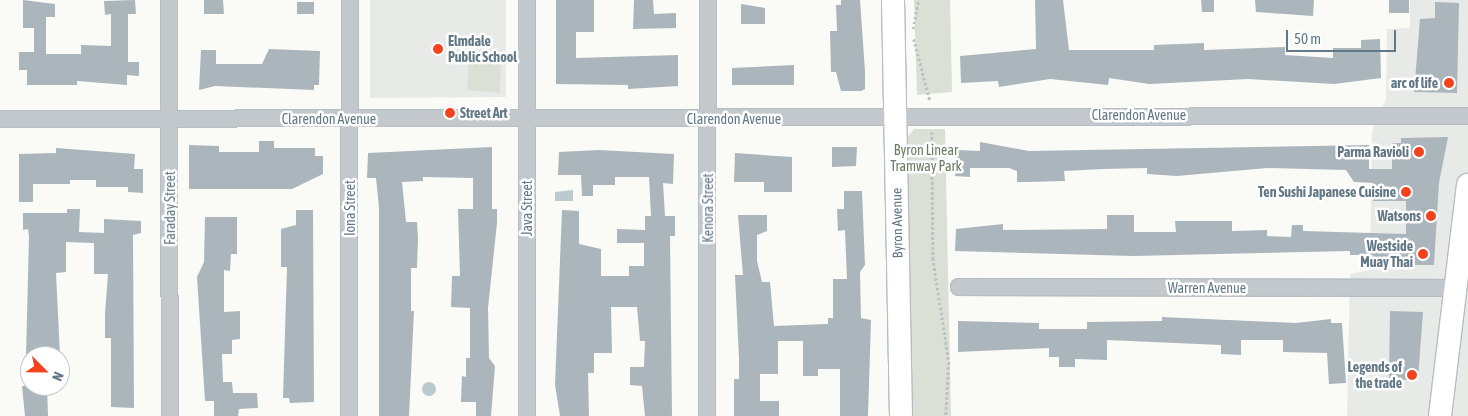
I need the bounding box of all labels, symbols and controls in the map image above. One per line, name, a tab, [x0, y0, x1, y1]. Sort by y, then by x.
scale bar	[1288, 20, 1398, 52]
text: 50 m	[1294, 30, 1321, 47]
place label: Elmdale Public School	[448, 33, 517, 65]
marker: Elmdale Public School	[432, 43, 444, 55]
place label: arc of life	[1391, 75, 1438, 91]
marker: arc of life	[1442, 76, 1456, 90]
place label: Street Art	[460, 105, 508, 121]
marker: Street Art	[444, 107, 456, 119]
street label: Clarendon Avenue	[1092, 107, 1186, 123]
street label: Clarendon Avenue	[282, 111, 376, 127]
street label: Clarendon Avenue	[687, 111, 781, 127]
park label: Byron Linear Tramway Park	[890, 142, 962, 174]
place label: Parma Ravioli	[1337, 144, 1409, 160]
marker: Parma Ravioli	[1413, 146, 1425, 158]
street label: Faraday Street	[162, 171, 178, 245]
street label: Kenora Street	[700, 173, 716, 243]
street label: Iona Street	[342, 180, 358, 236]
street label: Java Street	[519, 180, 535, 236]
place label: Ten Sushi Japanese Cuisine	[1258, 184, 1396, 200]
marker: Ten Sushi Japanese Cuisine	[1400, 186, 1412, 198]
street label: Byron Avenue	[888, 188, 906, 258]
place label: Watsons	[1377, 208, 1421, 224]
marker: Watsons	[1425, 210, 1437, 222]
place label: Westside Muay Thai	[1360, 238, 1413, 270]
marker: Westside Muay Thai	[1417, 248, 1429, 260]
street label: Warren Avenue	[1168, 280, 1246, 296]
north arrow	[20, 346, 70, 396]
place label: Legends of the trade	[1347, 359, 1402, 392]
marker: Legends of the trade	[1406, 369, 1418, 381]
text: N	[49, 370, 67, 383]

